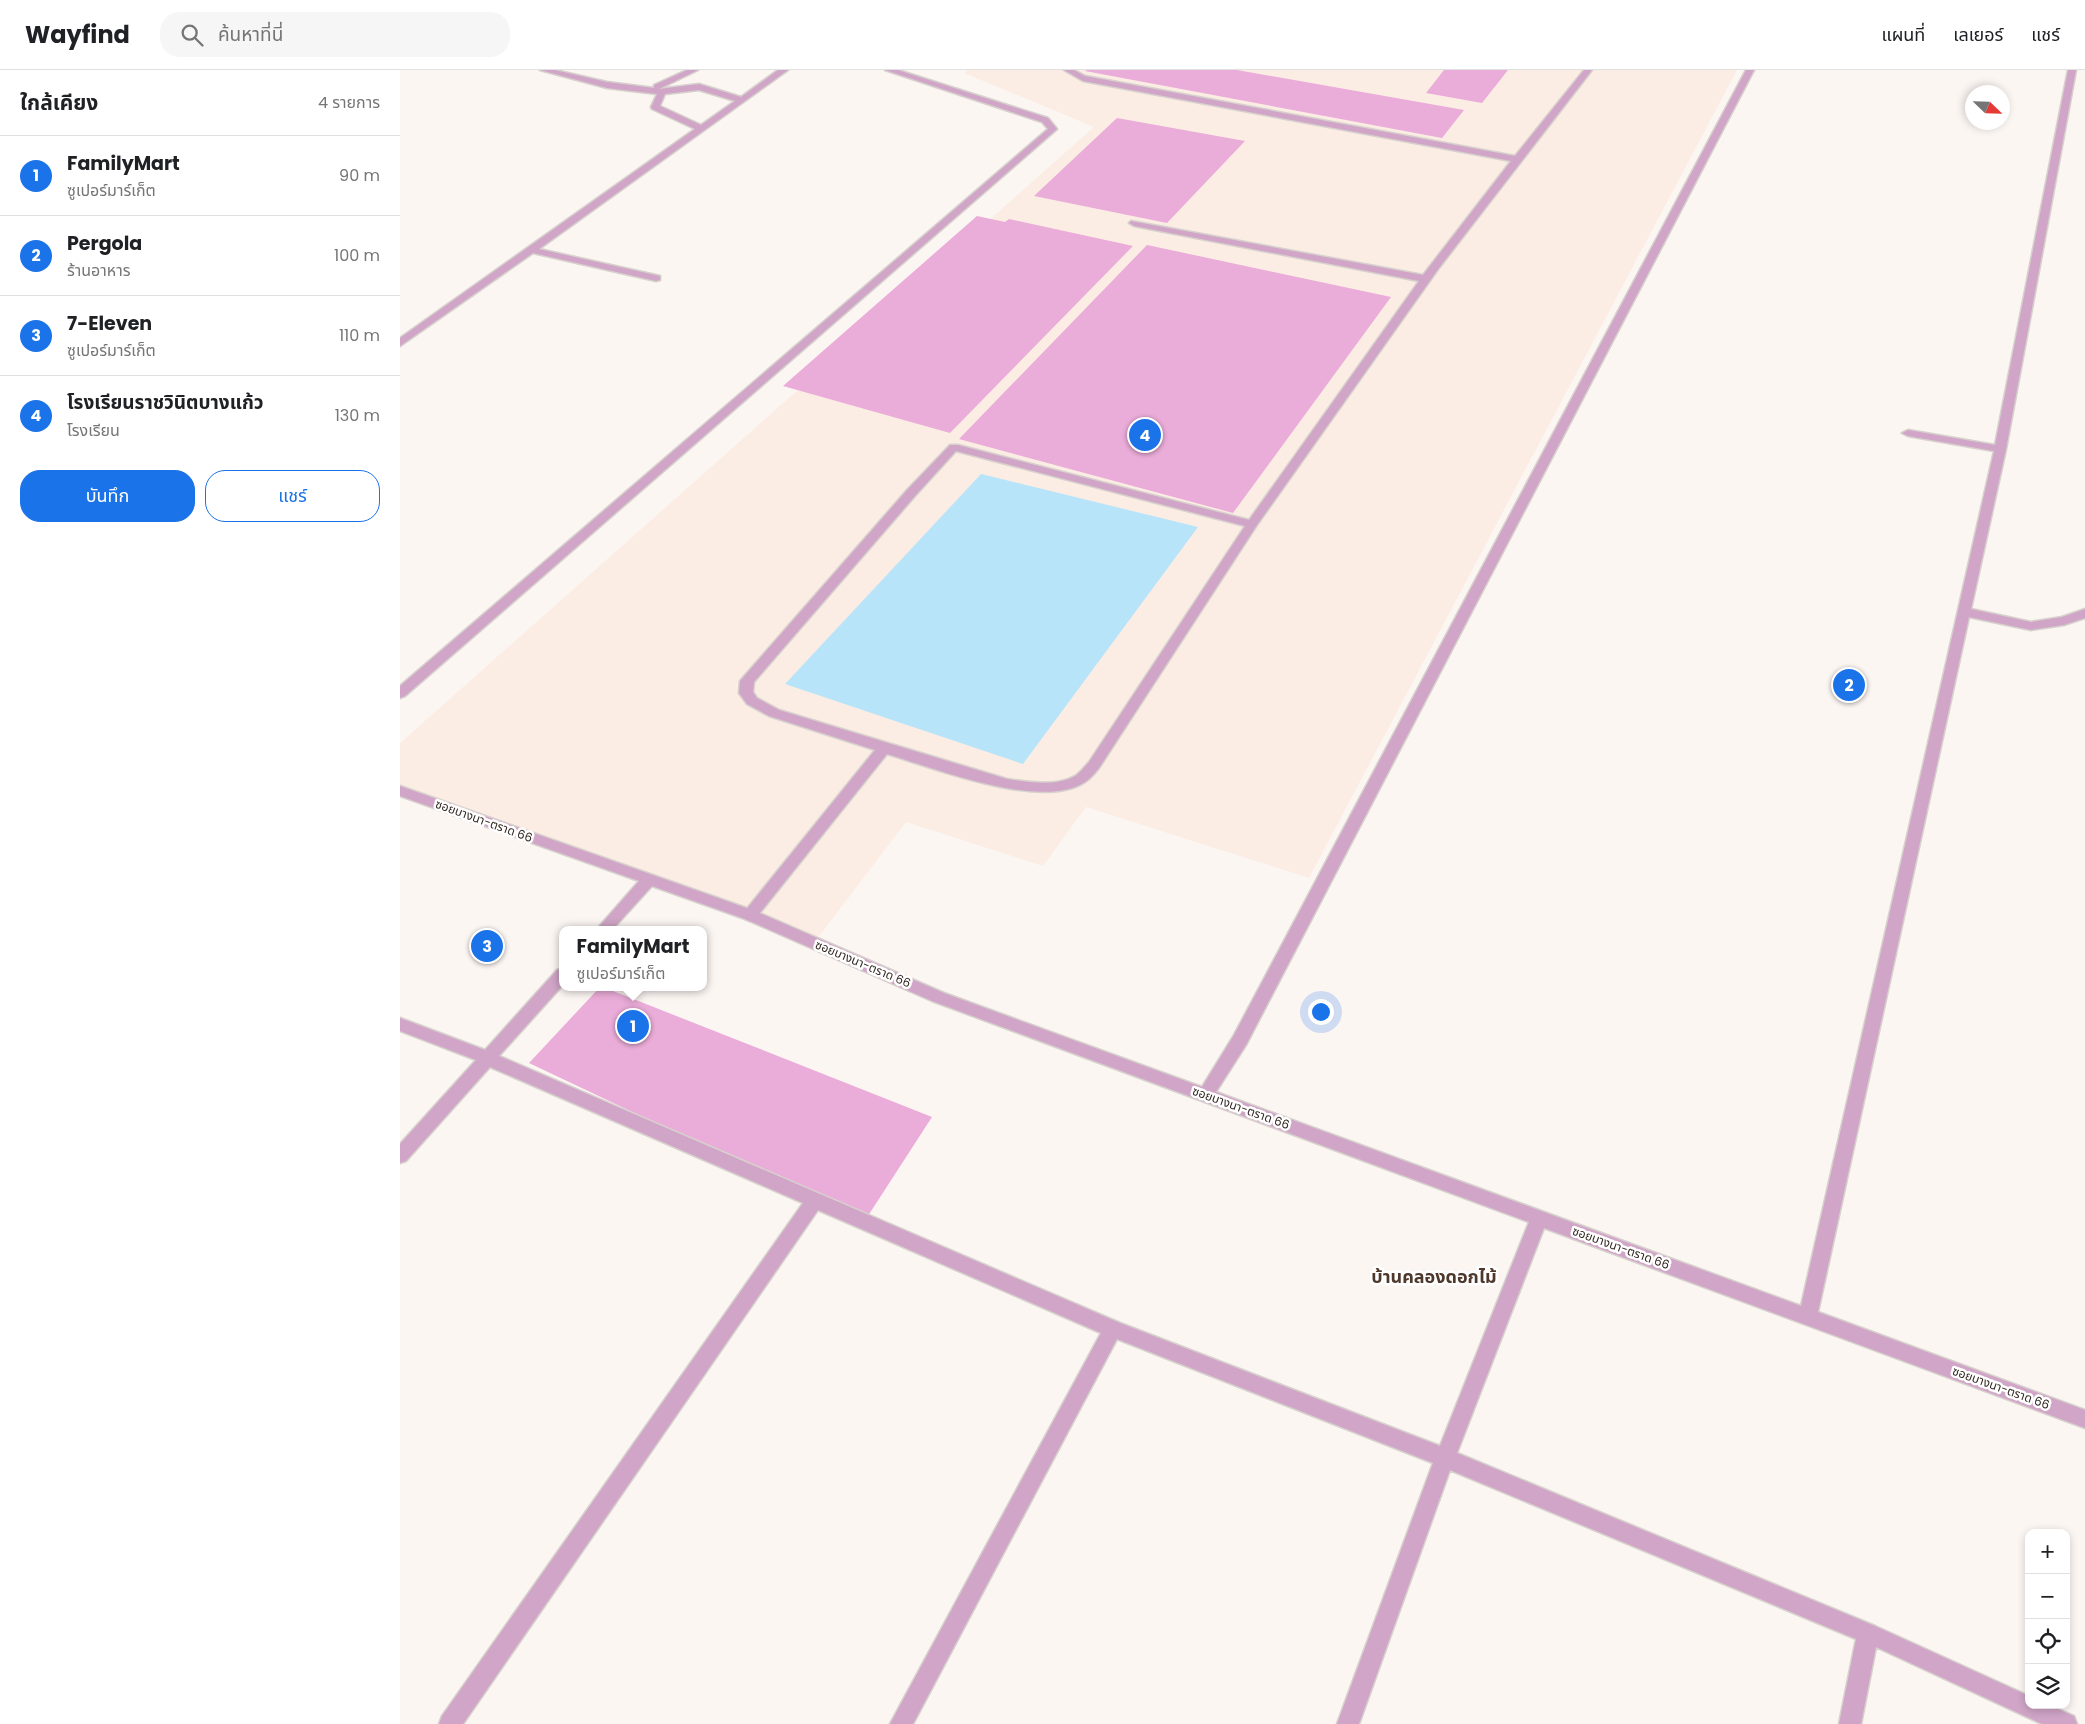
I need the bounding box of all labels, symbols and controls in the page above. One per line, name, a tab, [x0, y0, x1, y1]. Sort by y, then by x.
search box	[160, 12, 510, 57]
text: Wayfind	[25, 18, 130, 51]
icon: search	[178, 21, 206, 49]
text: ค้นหาที่นี่	[218, 21, 283, 48]
text: แผนที่	[1881, 22, 1925, 47]
text: เลเยอร์	[1953, 22, 2003, 47]
text: แชร์	[2031, 22, 2060, 47]
north arrow	[1965, 85, 2010, 130]
text: ใกล้เคียง	[20, 88, 98, 117]
text: 4 รายการ	[318, 91, 380, 114]
text: FamilyMart	[67, 150, 180, 177]
text: 1	[33, 164, 39, 187]
text: 90 m	[339, 164, 380, 187]
text: ซูเปอร์มาร์เก็ต	[67, 179, 156, 202]
text: Pergola	[67, 230, 142, 257]
text: 2	[31, 244, 41, 267]
text: 100 m	[334, 244, 380, 267]
text: ร้านอาหาร	[67, 259, 131, 282]
text: 7-Eleven	[67, 310, 152, 337]
text: 3	[31, 324, 41, 347]
text: 110 m	[339, 324, 380, 347]
text: ซูเปอร์มาร์เก็ต	[67, 339, 156, 362]
text: โรงเรียนราชวินิตบางแก้ว	[67, 389, 264, 416]
text: 4	[31, 404, 41, 427]
text: 130 m	[335, 404, 380, 427]
pin: 4	[1129, 416, 1161, 454]
text: โรงเรียน	[67, 419, 120, 442]
button: บันทึก	[20, 470, 195, 522]
button: แชร์	[205, 470, 380, 522]
pin: 2	[1833, 666, 1865, 704]
street label: ซอยบางนา-ตราด 66	[433, 795, 535, 846]
popup	[559, 926, 707, 991]
pin: 3	[471, 927, 503, 965]
text: FamilyMart	[577, 933, 689, 960]
street label: ซอยบางนา-ตราด 66	[813, 936, 914, 991]
text: ซูเปอร์มาร์เก็ต	[577, 962, 665, 985]
your location	[1308, 999, 1334, 1025]
pin: 1	[617, 1007, 649, 1045]
street label: ซอยบางนา-ตราด 66	[1190, 1082, 1292, 1133]
street label: ซอยบางนา-ตราด 66	[1570, 1222, 1672, 1273]
district label: บ้านคลองดอกไม้	[1371, 1264, 1497, 1289]
street label: ซอยบางนา-ตราด 66	[1950, 1362, 2052, 1413]
map controls	[2025, 1529, 2070, 1709]
button: +	[2025, 1529, 2070, 1574]
button: −	[2025, 1574, 2070, 1619]
button: locate	[2025, 1619, 2070, 1664]
button: layers	[2025, 1664, 2070, 1709]

